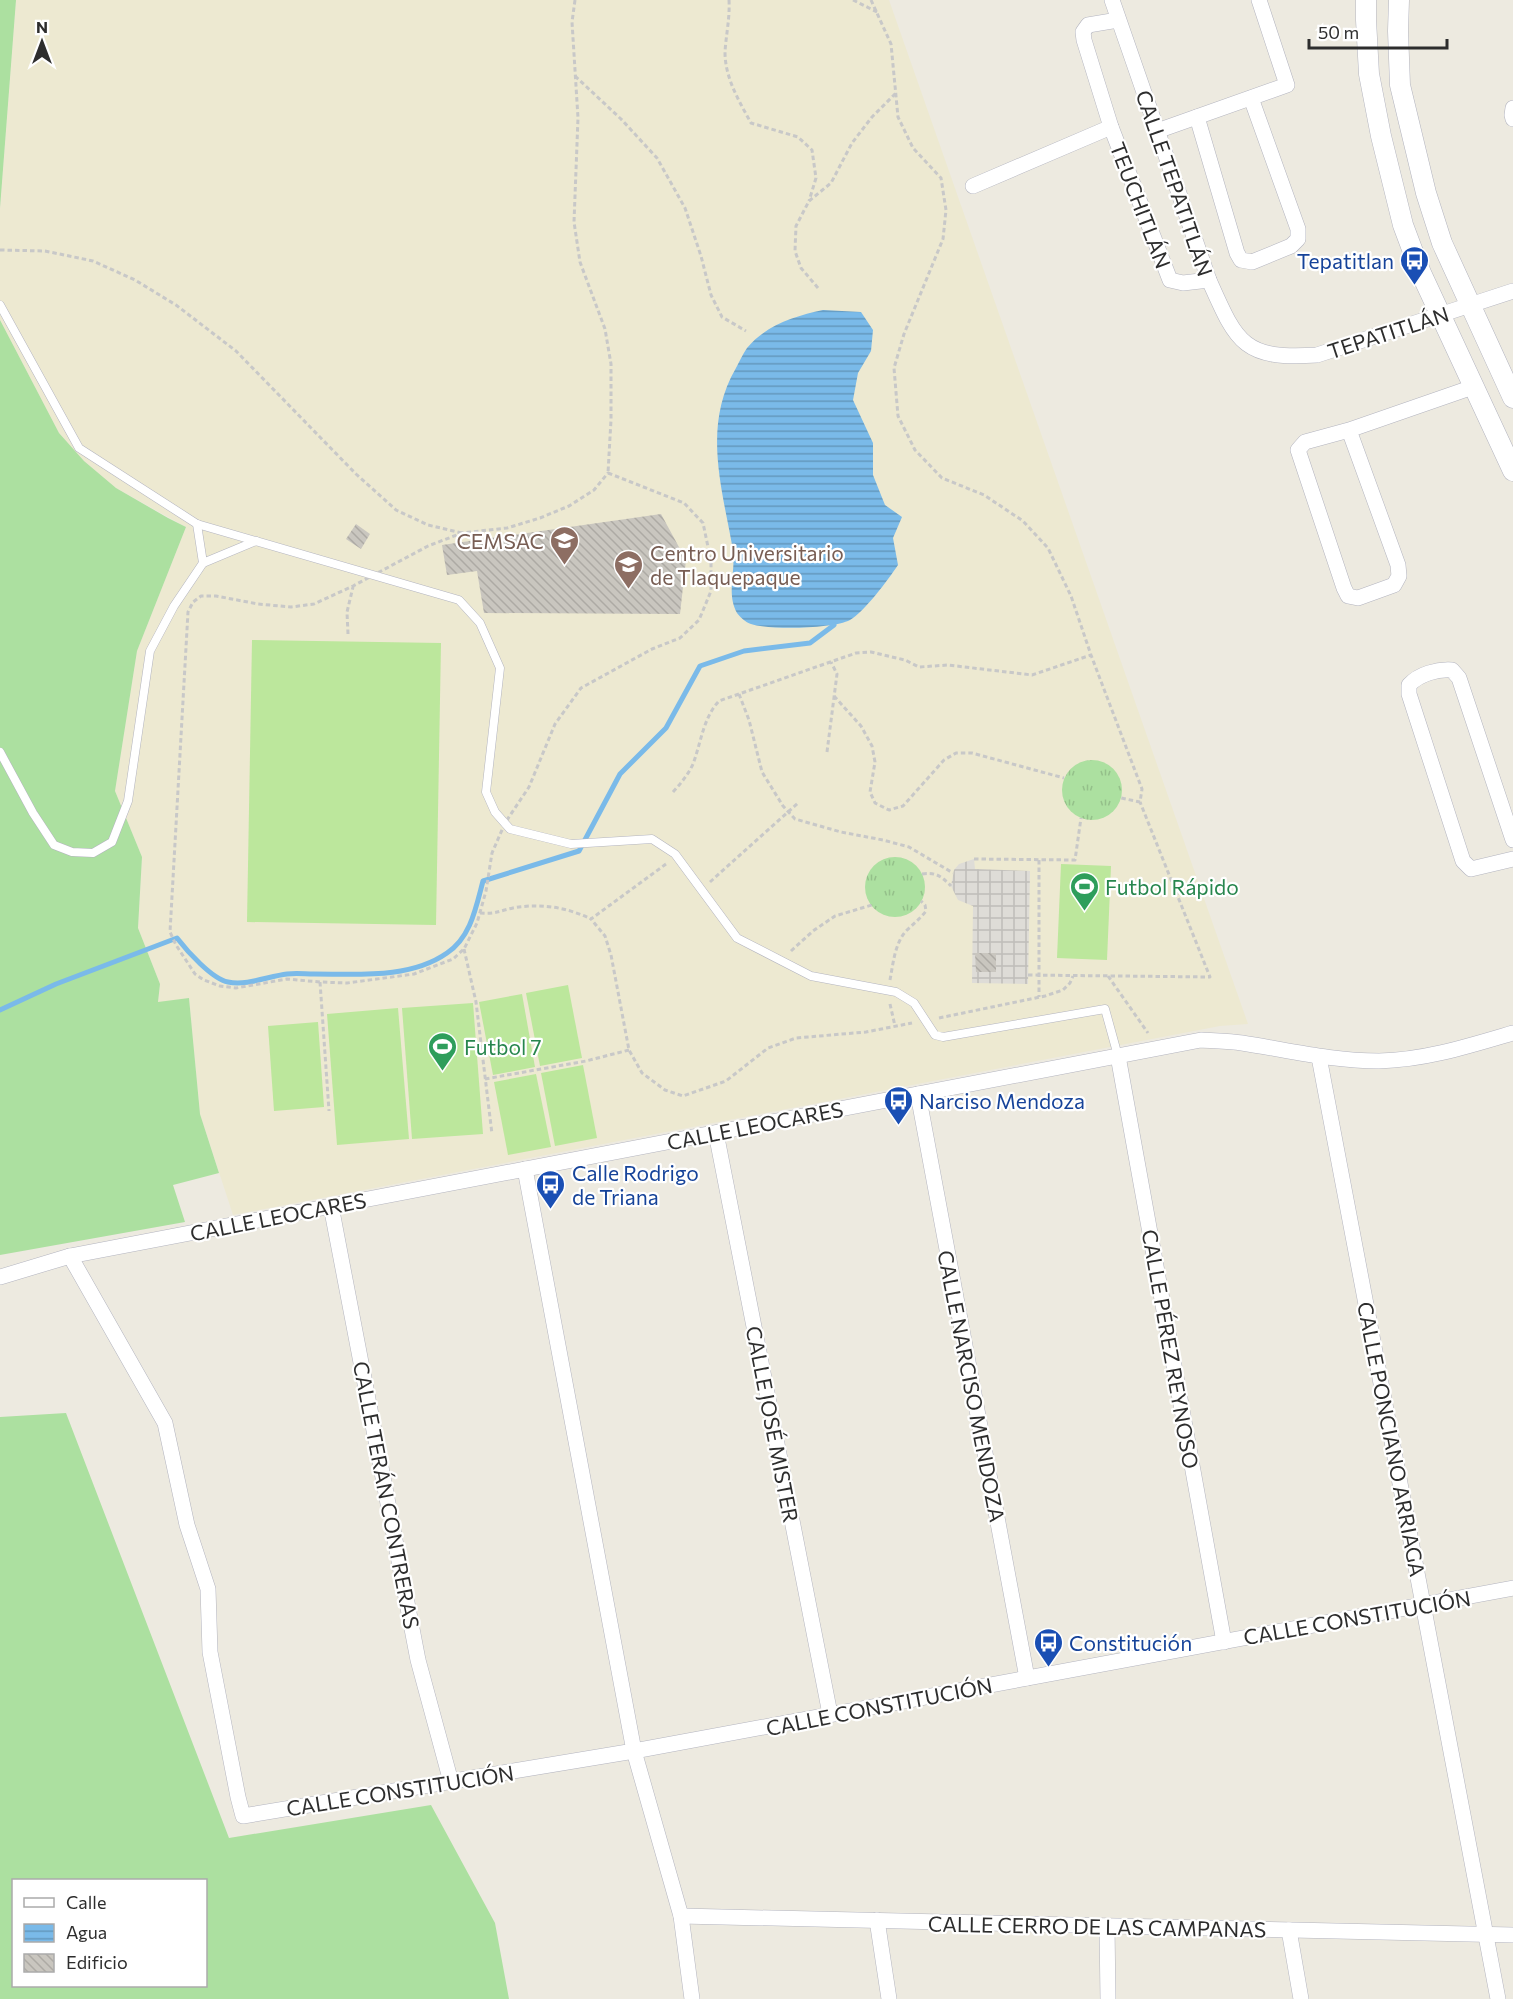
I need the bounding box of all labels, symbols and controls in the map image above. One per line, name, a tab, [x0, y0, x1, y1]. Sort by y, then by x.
north arrow	[12, 12, 72, 72]
scale bar	[1309, 12, 1447, 50]
text: N	[36, 17, 48, 36]
text: 50 m	[1318, 21, 1359, 43]
street label: CALLE TEPATITLÁN	[1131, 87, 1219, 279]
street label: TEUCHITLÁN	[1105, 138, 1177, 272]
bus stop icon: Tepatitlan	[1399, 244, 1431, 286]
place label: Tepatitlan	[1297, 248, 1394, 273]
street label: TEPATITLÁN	[1324, 301, 1452, 363]
school or university icon: CEMSAC	[549, 524, 581, 566]
place label: CEMSAC	[456, 528, 544, 553]
place label: Centro Universitario de Tlaquepaque	[650, 540, 844, 589]
school or university icon: Centro Universitario de Tlaquepaque	[613, 548, 645, 590]
sports icon: Futbol Rápido	[1068, 870, 1100, 912]
place label: Futbol Rápido	[1105, 874, 1239, 899]
sports icon: Futbol 7	[427, 1030, 459, 1072]
place label: Futbol 7	[464, 1034, 542, 1059]
bus stop icon: Narciso Mendoza	[882, 1084, 914, 1126]
place label: Narciso Mendoza	[919, 1088, 1085, 1113]
street label: CALLE LEOCARES	[665, 1096, 845, 1154]
place label: Calle Rodrigo de Triana	[572, 1160, 699, 1209]
bus stop icon: Calle Rodrigo de Triana	[535, 1168, 567, 1210]
street label: CALLE LEOCARES	[188, 1187, 368, 1245]
street label: CALLE PÉREZ REYNOSO	[1138, 1227, 1204, 1471]
street label: CALLE NARCISO MENDOZA	[933, 1248, 1011, 1524]
street label: CALLE PONCIANO ARRIAGA	[1353, 1299, 1431, 1579]
street label: CALLE JOSÉ MISTER	[742, 1324, 804, 1524]
street label: CALLE TERÁN CONTRERAS	[349, 1359, 425, 1631]
street label: CALLE CONSTITUCIÓN	[1241, 1585, 1473, 1649]
bus stop icon: Constitución	[1032, 1626, 1064, 1668]
place label: Constitución	[1069, 1630, 1192, 1655]
street label: CALLE CONSTITUCIÓN	[764, 1672, 994, 1740]
street label: CALLE CONSTITUCIÓN	[284, 1760, 516, 1820]
legend	[12, 1879, 207, 1987]
text: Calle	[66, 1891, 106, 1913]
street label: CALLE CERRO DE LAS CAMPANAS	[928, 1911, 1266, 1941]
text: Agua	[66, 1921, 107, 1943]
text: Edificio	[66, 1951, 128, 1973]

